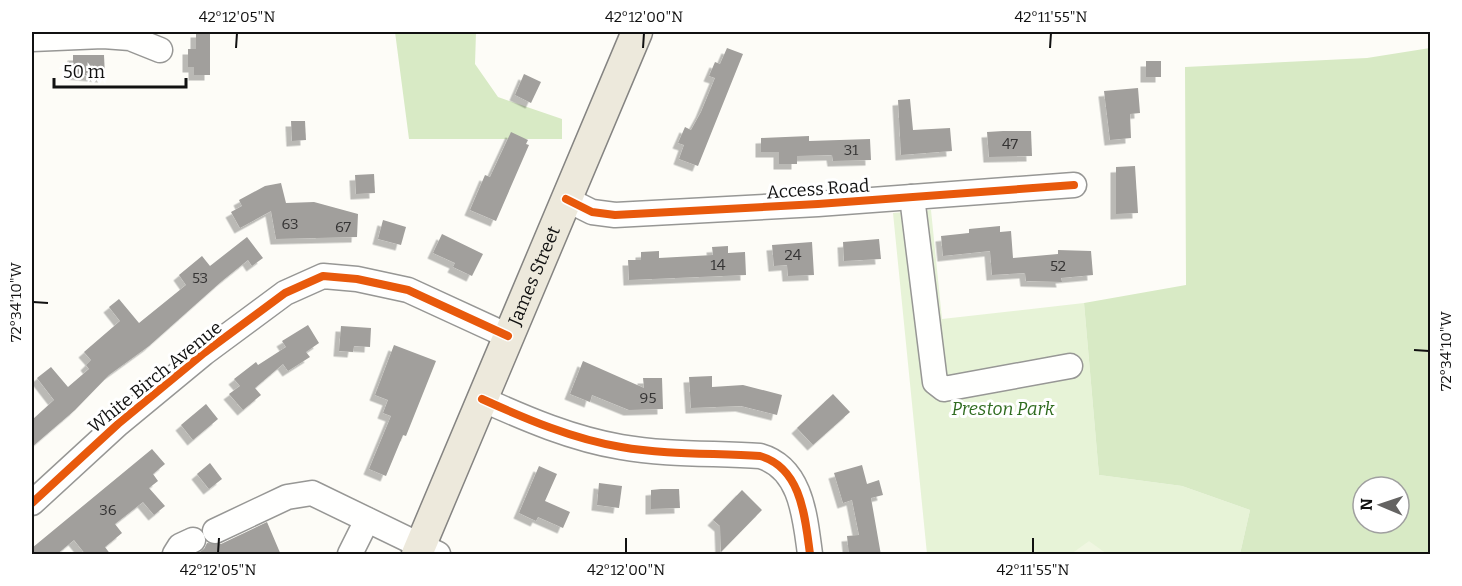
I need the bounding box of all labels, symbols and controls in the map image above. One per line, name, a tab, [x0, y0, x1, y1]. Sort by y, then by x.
text: 42°12'05"N	[199, 8, 275, 26]
text: 42°12'00"N	[605, 8, 683, 26]
text: 42°11'55"N	[1015, 8, 1088, 26]
scale bar	[54, 51, 186, 89]
text: 50 m	[63, 61, 105, 83]
house number: 47	[1002, 135, 1019, 153]
house number: 31	[844, 141, 858, 159]
street label: Access Road	[766, 174, 871, 204]
house number: 63	[281, 215, 299, 233]
house number: 67	[335, 218, 352, 236]
street label: James Street	[503, 222, 565, 330]
house number: 24	[785, 246, 802, 264]
house number: 14	[711, 256, 726, 274]
house number: 52	[1050, 257, 1066, 275]
text: 72°34'10"W	[7, 261, 25, 342]
house number: 53	[192, 269, 208, 287]
text: 72°34'10"W	[1437, 310, 1455, 391]
street label: White Birch Avenue	[84, 316, 226, 438]
house number: 95	[640, 389, 656, 407]
park label: Preston Park	[952, 398, 1055, 420]
north arrow	[1351, 475, 1411, 535]
text: N	[1357, 498, 1376, 511]
house number: 36	[99, 501, 117, 519]
text: 42°12'05"N	[180, 561, 256, 579]
text: 42°12'00"N	[587, 561, 665, 579]
text: 42°11'55"N	[997, 561, 1070, 579]

